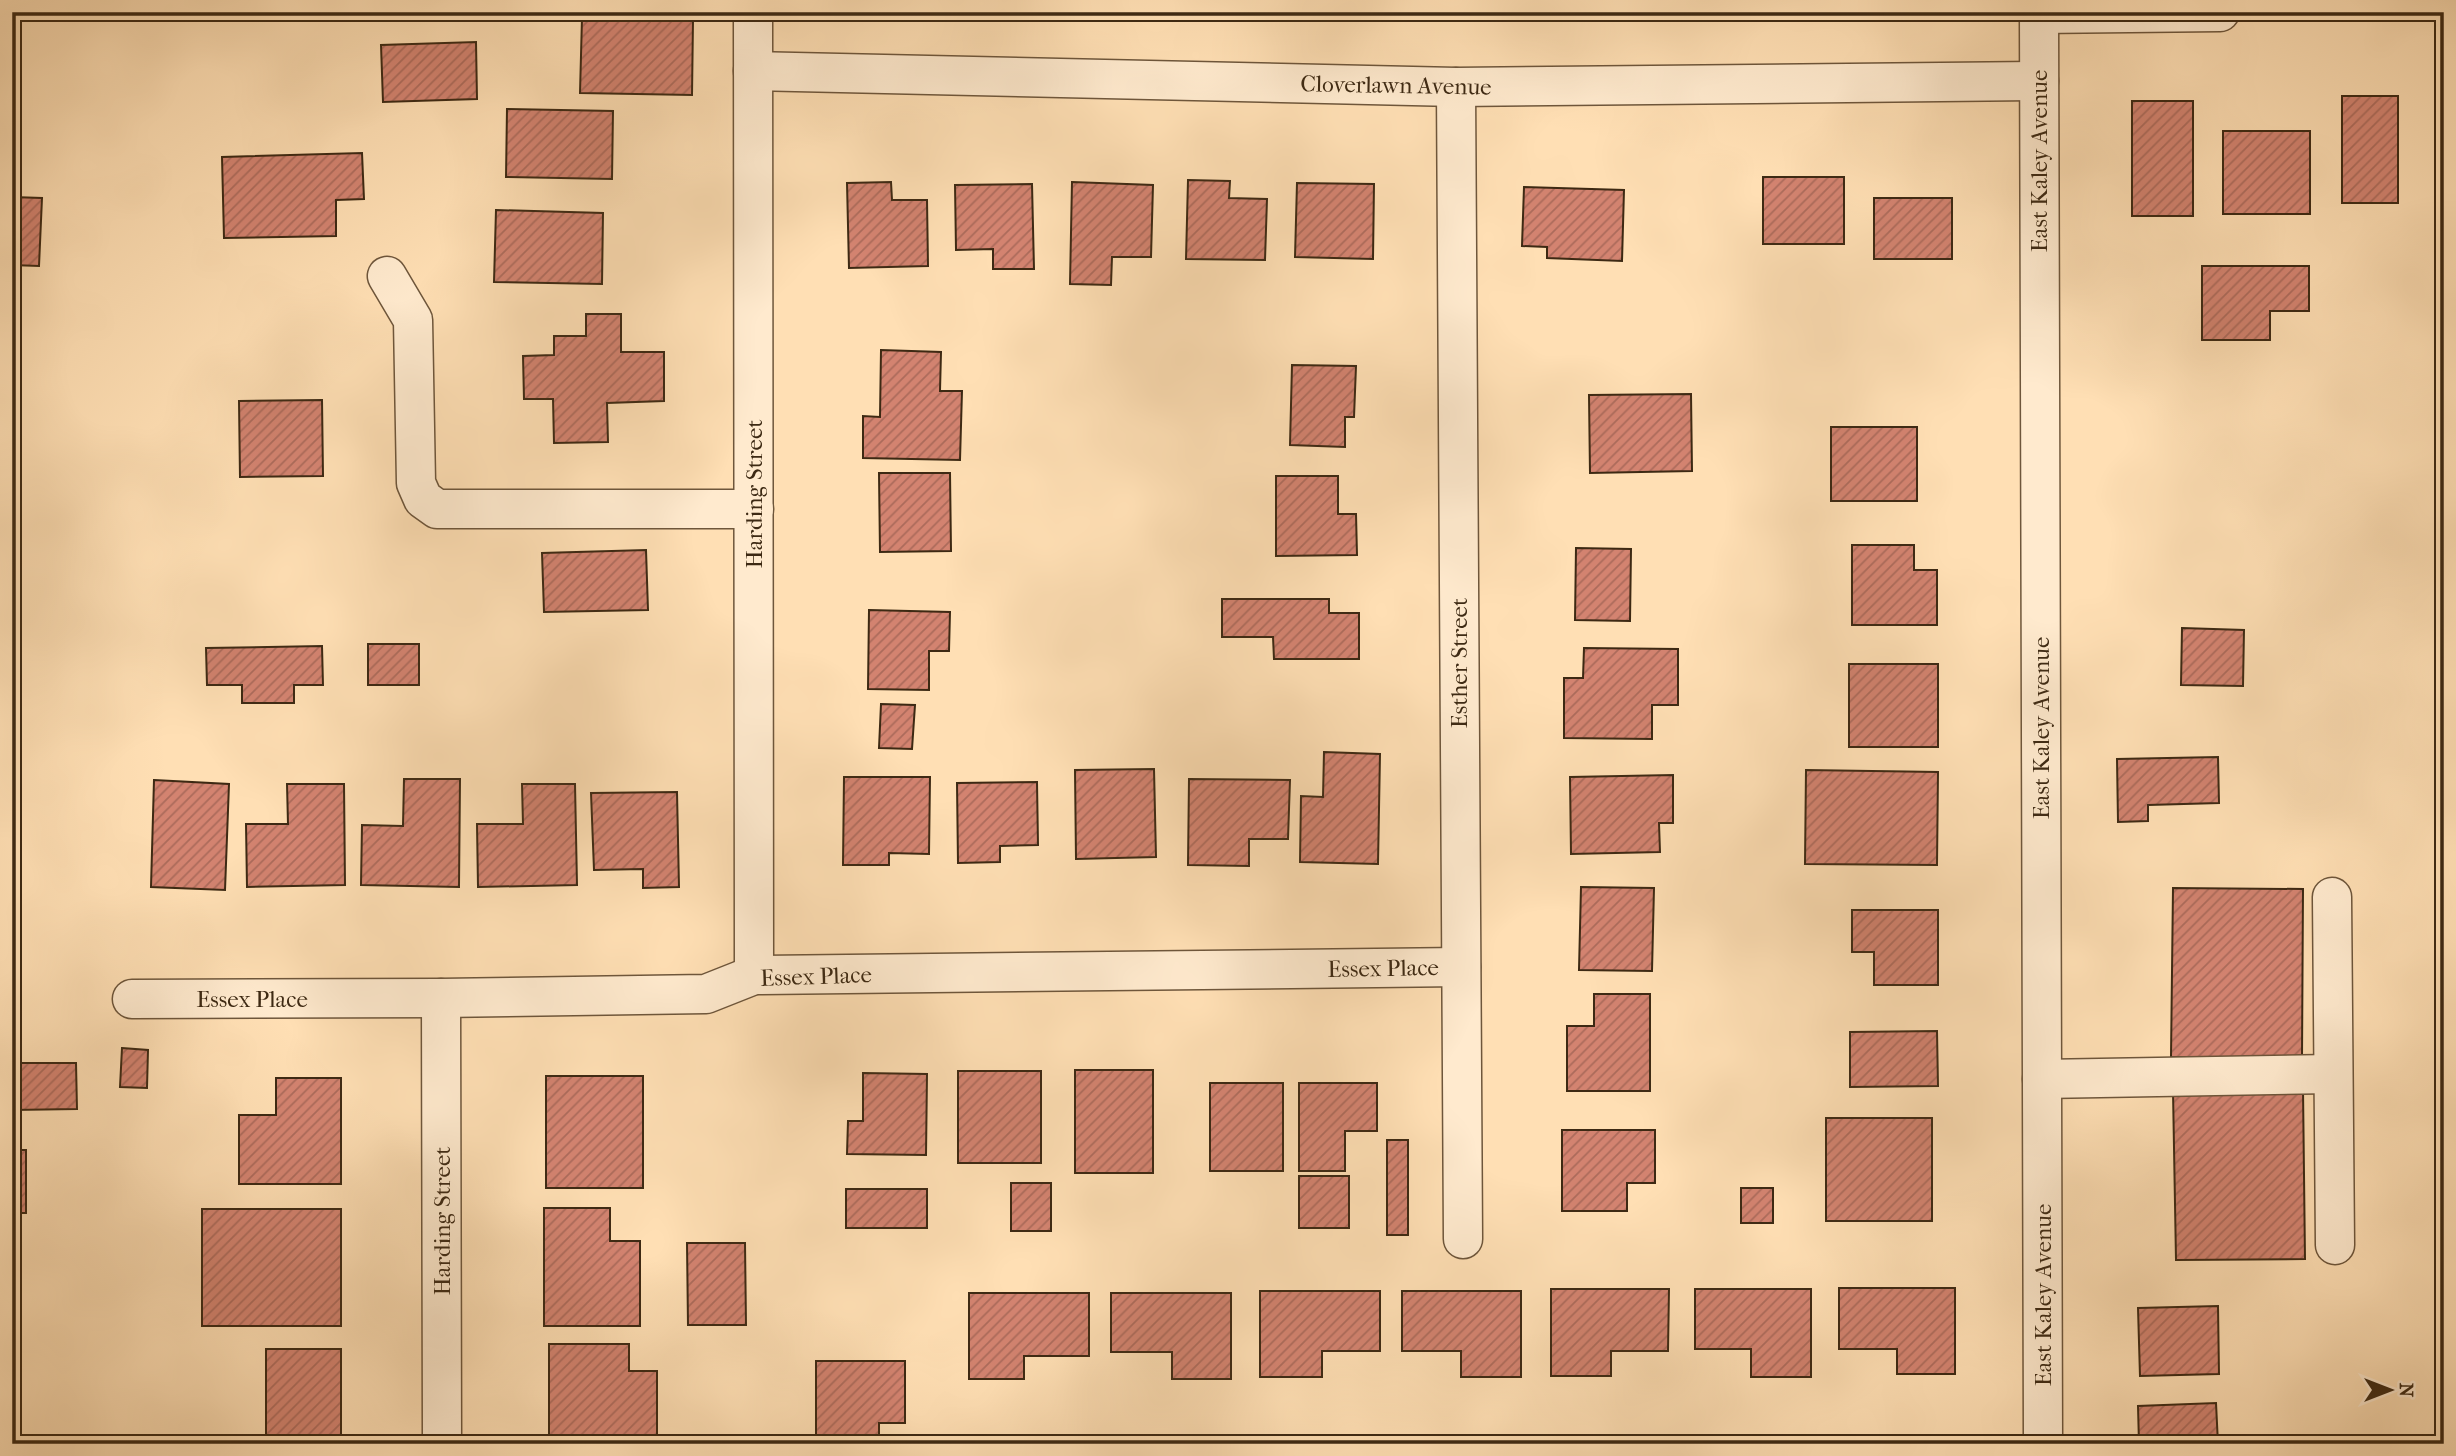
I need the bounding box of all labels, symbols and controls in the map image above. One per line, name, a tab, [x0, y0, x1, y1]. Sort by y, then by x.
street label: Cloverlawn Avenue	[1300, 70, 1492, 101]
street label: East Kaley Avenue	[2026, 70, 2053, 252]
street label: Harding Street	[741, 420, 768, 568]
street label: Esther Street	[1446, 598, 1473, 728]
street label: East Kaley Avenue	[2028, 637, 2055, 819]
street label: Essex Place	[1327, 954, 1439, 983]
street label: Essex Place	[760, 961, 872, 992]
street label: Essex Place	[196, 986, 308, 1013]
street label: Harding Street	[429, 1147, 456, 1295]
street label: East Kaley Avenue	[2030, 1204, 2057, 1386]
north arrow	[2354, 1354, 2424, 1424]
text: N	[2395, 1383, 2417, 1398]

